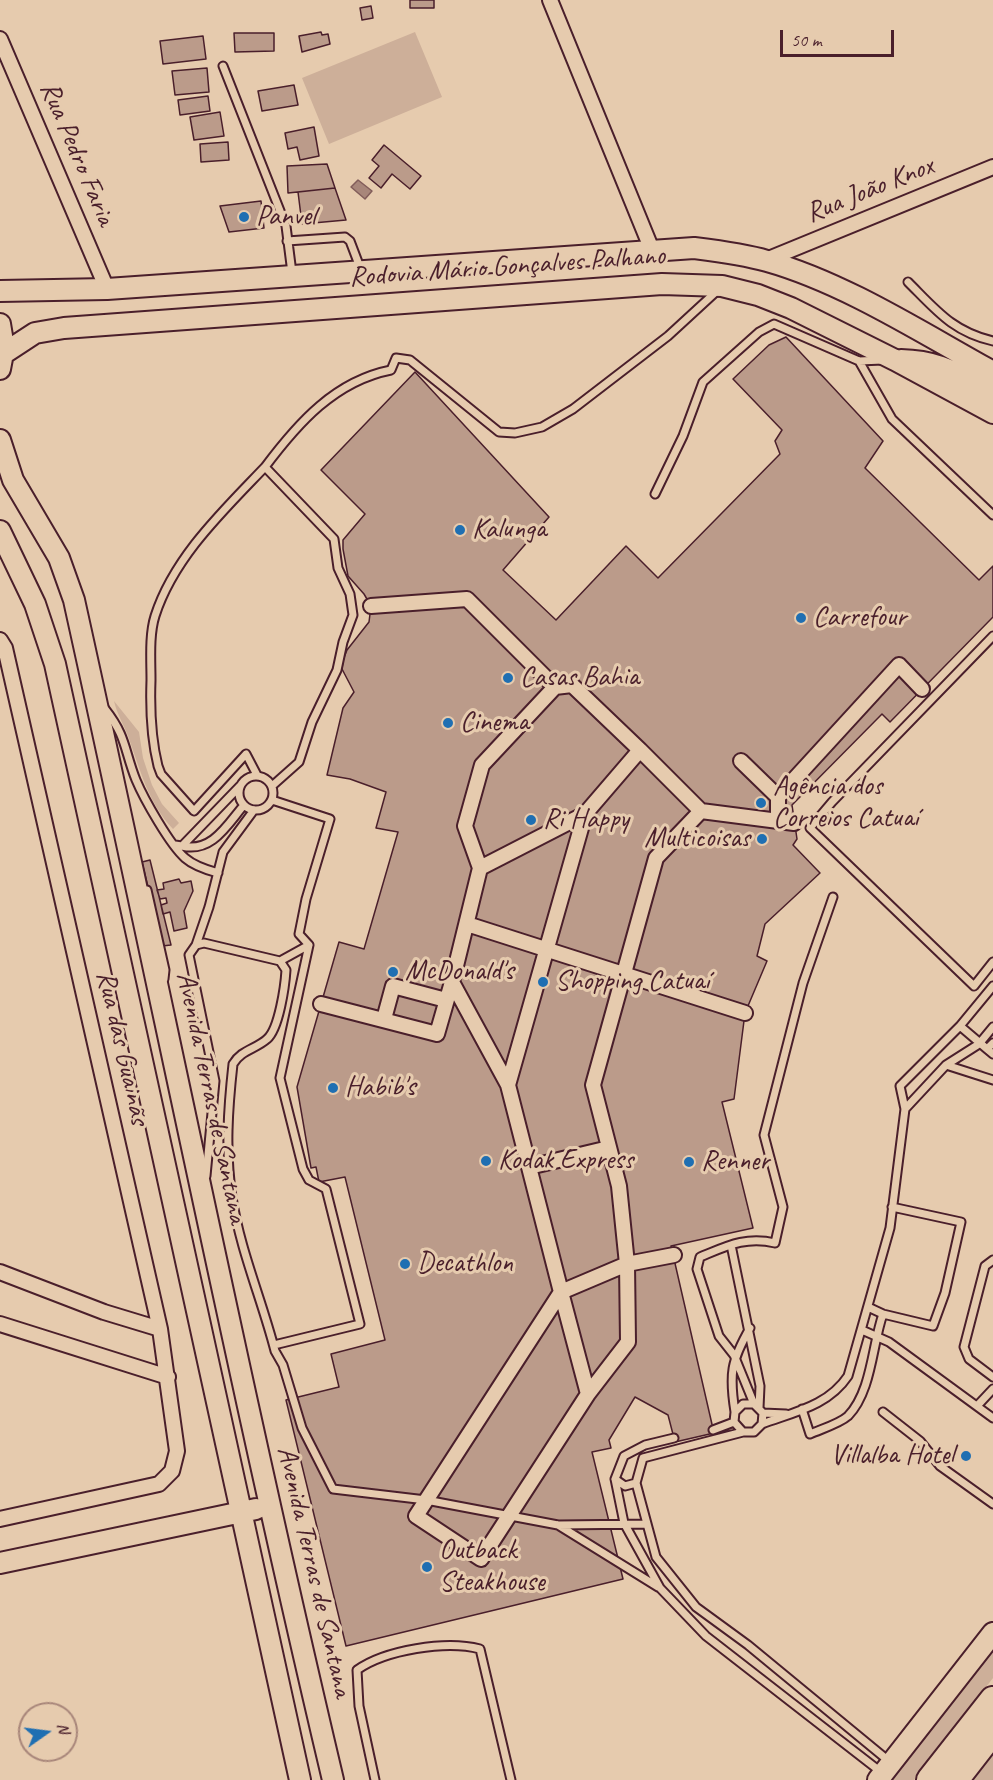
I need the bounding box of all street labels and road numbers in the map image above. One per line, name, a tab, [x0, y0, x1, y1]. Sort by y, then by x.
street label: Rua Pedro Faria	[32, 77, 122, 231]
street label: Rua João Knox	[801, 149, 939, 231]
street label: Rodovia Mário Gonçalves Palhano	[348, 239, 666, 295]
street label: Rua das Guainãs	[88, 968, 156, 1128]
street label: Avenida Terras de Santana	[168, 969, 254, 1227]
street label: Avenida Terras de Santana	[269, 1443, 359, 1701]

